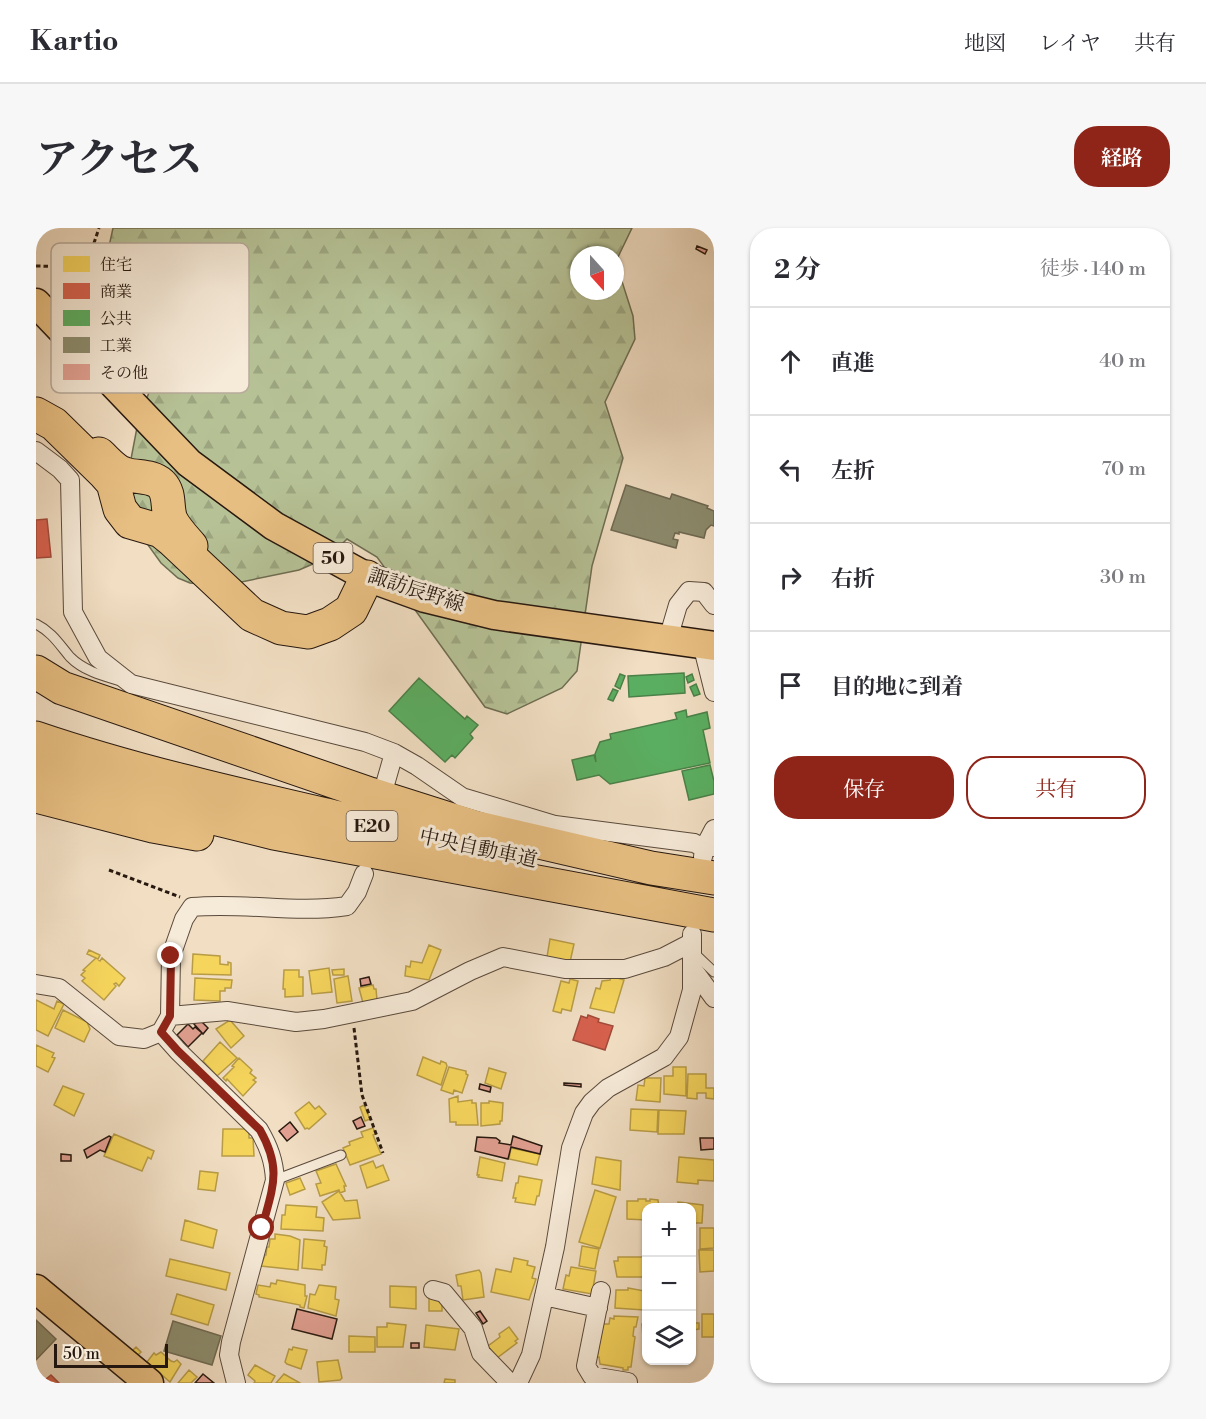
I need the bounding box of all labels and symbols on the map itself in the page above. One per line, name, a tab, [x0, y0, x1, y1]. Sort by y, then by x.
legend	[51, 243, 249, 393]
north arrow	[570, 246, 624, 300]
text: 住宅	[100, 255, 132, 275]
text: 商業	[100, 282, 132, 302]
text: 公共	[100, 309, 132, 329]
text: 工業	[100, 336, 132, 356]
text: その他	[100, 363, 148, 383]
road number: 50	[314, 543, 352, 573]
street label: 諏訪辰野線	[365, 564, 467, 618]
road number: E20	[346, 811, 398, 841]
street label: 中央自動車道	[417, 824, 539, 874]
route end	[157, 942, 183, 968]
route start	[248, 1214, 274, 1240]
scale bar	[54, 1341, 168, 1368]

